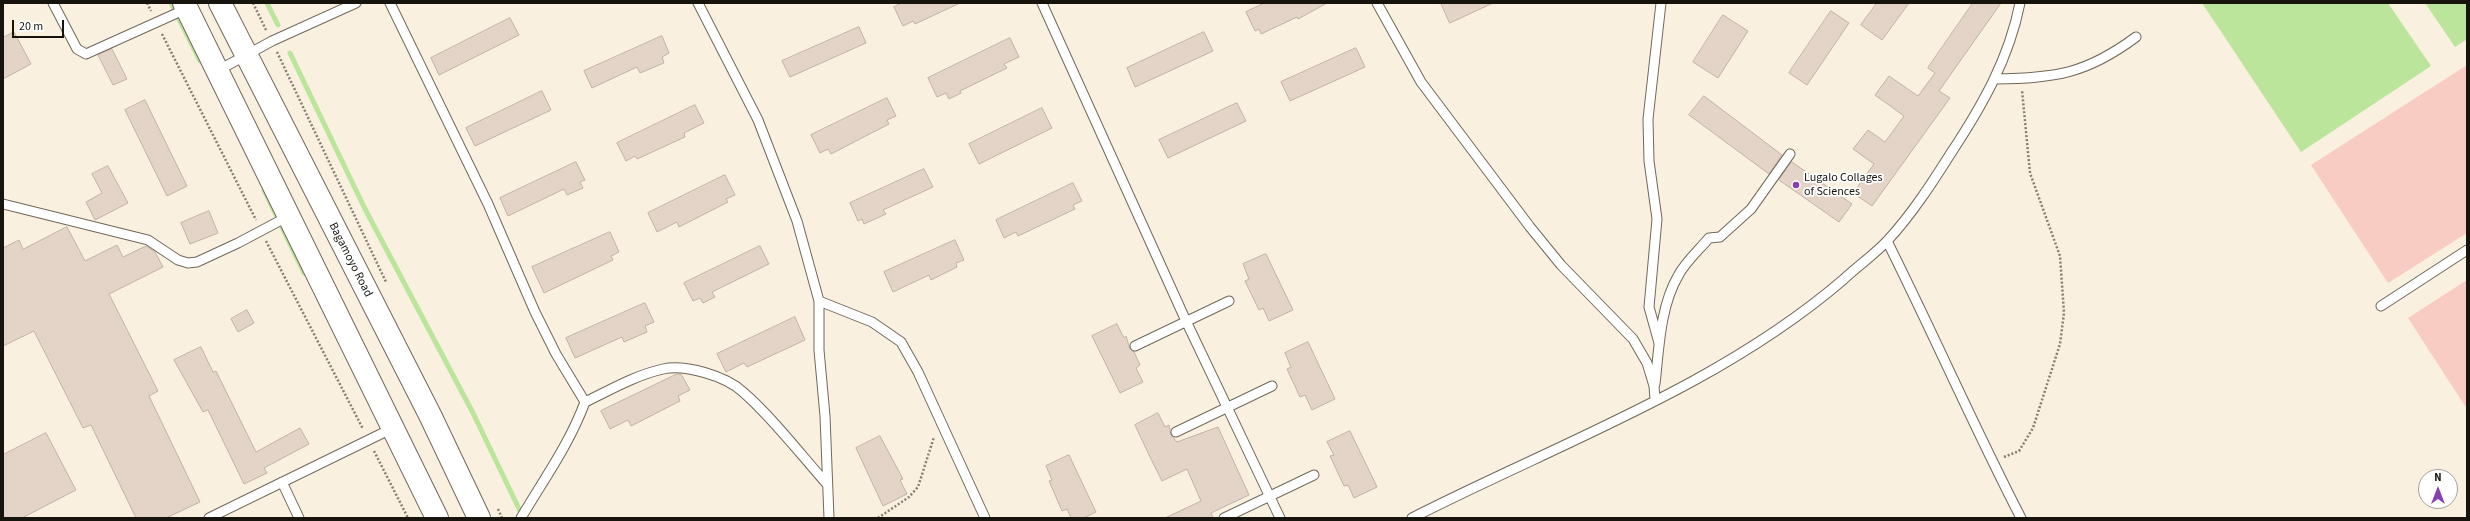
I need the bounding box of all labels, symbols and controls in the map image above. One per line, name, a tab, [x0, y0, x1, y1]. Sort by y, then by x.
scale bar	[14, 12, 66, 38]
text: 20 m	[19, 18, 43, 35]
place label: Lugalo Collages of Sciences	[1804, 171, 1882, 199]
marker: Lugalo Collages of Sciences	[1791, 180, 1801, 190]
street label: Bagamoyo Road	[325, 220, 375, 300]
north arrow	[2418, 469, 2458, 509]
text: N	[2434, 470, 2442, 485]

